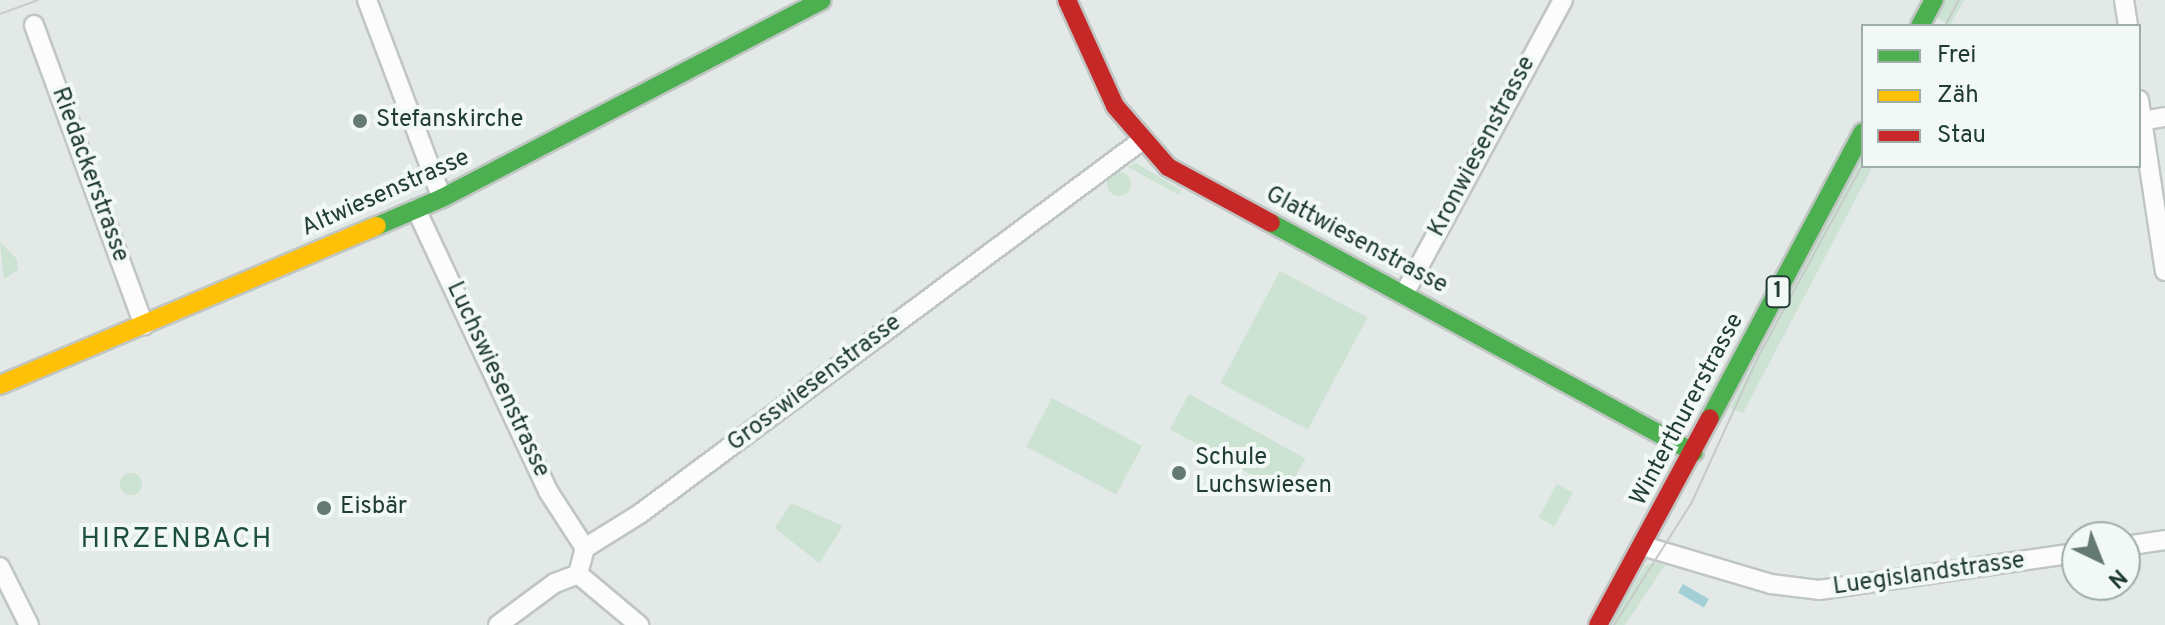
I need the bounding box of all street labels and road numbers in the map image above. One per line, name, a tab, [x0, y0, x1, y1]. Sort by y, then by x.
street label: Kronwiesenstrasse	[1423, 52, 1543, 242]
street label: Riedackerstrasse	[44, 84, 134, 266]
street label: Altwiesenstrasse	[298, 144, 474, 244]
street label: Glattwiesenstrasse	[1260, 181, 1452, 301]
road number: 1	[1764, 274, 1792, 310]
street label: Luchswiesenstrasse	[439, 278, 555, 482]
street label: Grosswiesenstrasse	[722, 309, 908, 459]
street label: Winterthurerstrasse	[1625, 309, 1751, 511]
street label: Luegislandstrasse	[1831, 547, 2027, 603]

